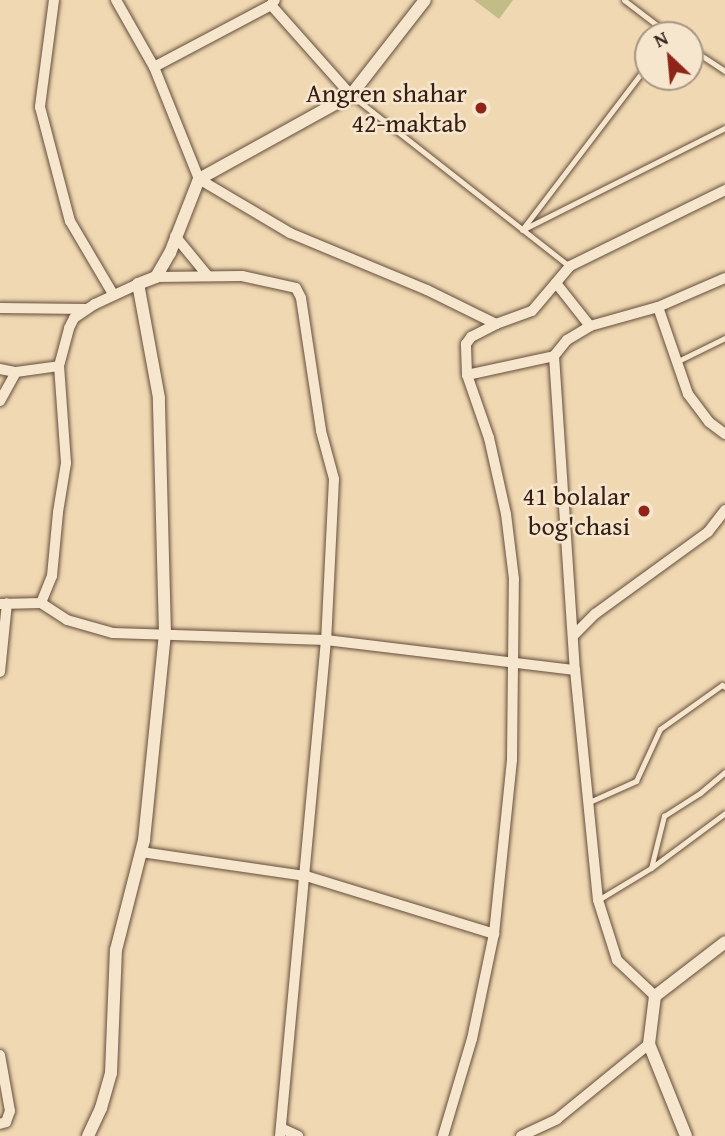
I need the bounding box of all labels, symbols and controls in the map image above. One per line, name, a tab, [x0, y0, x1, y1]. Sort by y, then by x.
north arrow	[634, 21, 704, 91]
text: N	[649, 24, 673, 54]
place label: Angren shahar 42-maktab	[306, 77, 467, 138]
marker: Angren shahar 42-maktab	[473, 100, 489, 116]
place label: 41 bolalar bog'chasi	[523, 480, 630, 542]
marker: 41 bolalar bog'chasi	[636, 503, 652, 519]

